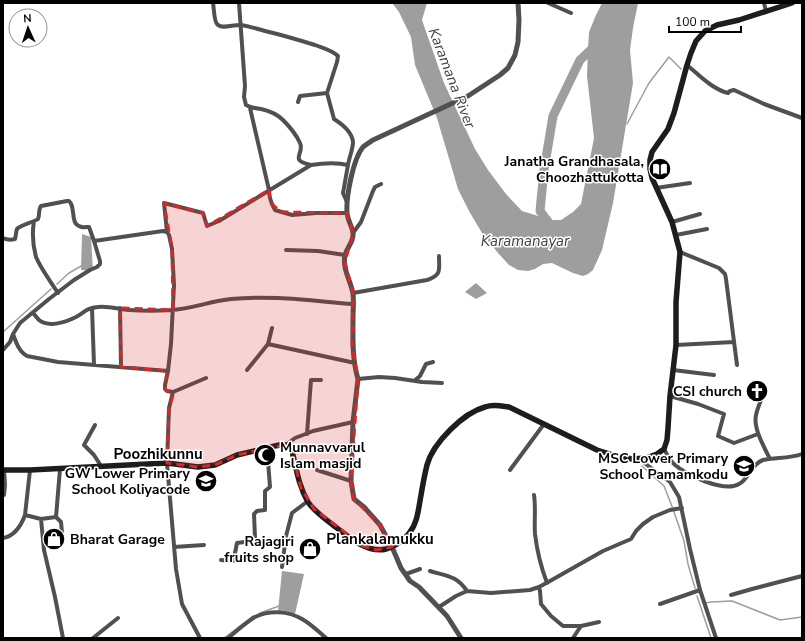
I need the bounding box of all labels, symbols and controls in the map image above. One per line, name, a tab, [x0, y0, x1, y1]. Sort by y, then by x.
north arrow	[8, 8, 48, 48]
scale bar	[669, 8, 741, 34]
text: N	[23, 11, 32, 26]
text: 100 m	[675, 14, 710, 30]
water label: Karamana River	[424, 25, 481, 132]
place label: Janatha Grandhasala, Choozhattukotta	[504, 152, 644, 187]
library icon: Janatha Grandhasala, Choozhattukotta	[647, 156, 673, 182]
water label: Karamanayar	[481, 231, 570, 251]
church icon: CSI church	[744, 378, 770, 404]
place label: CSI church	[673, 382, 742, 401]
place label: Munnavvarul Islam masjid	[280, 438, 366, 473]
mosque icon: Munnavvarul Islam masjid	[252, 442, 278, 468]
district label: Poozhikunnu	[113, 444, 203, 464]
place label: MSC Lower Primary School Pamamkodu	[598, 449, 729, 484]
school or university icon: MSC Lower Primary School Pamamkodu	[731, 453, 757, 479]
place label: GW Lower Primary School Koliyacode	[65, 464, 191, 499]
school or university icon: GW Lower Primary School Koliyacode	[193, 468, 219, 494]
shop icon: Bharat Garage	[41, 526, 67, 552]
district label: Plankalamukku	[326, 529, 434, 549]
place label: Bharat Garage	[70, 530, 165, 549]
place label: Rajagiri fruits shop	[224, 532, 294, 567]
shop icon: Rajagiri fruits shop	[297, 536, 323, 562]

